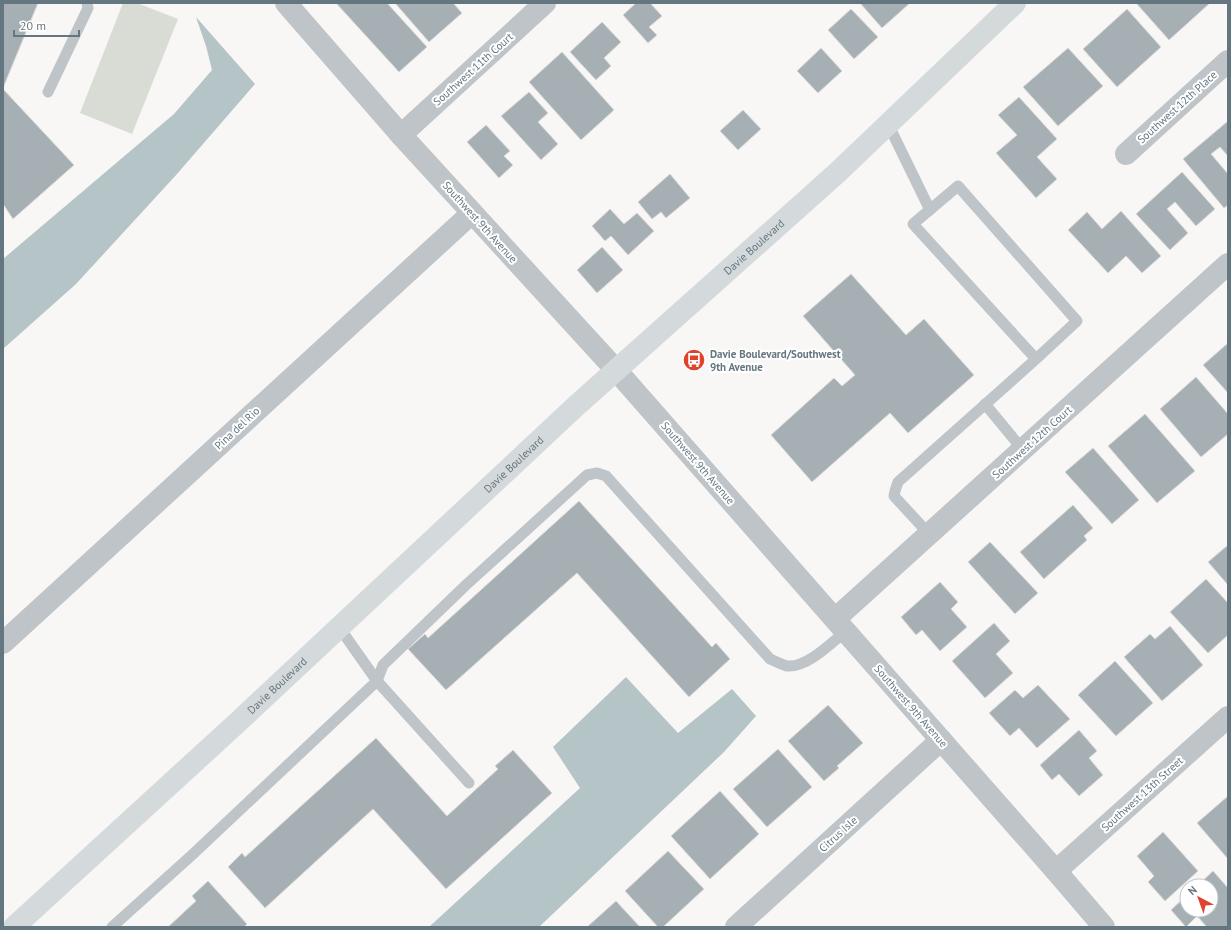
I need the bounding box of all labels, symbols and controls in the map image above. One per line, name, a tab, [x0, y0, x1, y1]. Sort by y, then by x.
scale bar	[14, 12, 79, 38]
text: 20 m	[20, 18, 46, 33]
street label: Southwest 11th Court	[430, 29, 516, 108]
street label: Southwest 12th Place	[1134, 67, 1220, 146]
street label: Southwest 9th Avenue	[440, 178, 521, 266]
street label: Davie Boulevard	[721, 216, 787, 278]
bus stop icon: Davie Boulevard/Southwest 9th Avenue	[681, 347, 707, 373]
place label: Davie Boulevard/Southwest 9th Avenue	[710, 347, 841, 374]
street label: Southwest 12th Court	[989, 402, 1075, 481]
street label: Pina del Rio	[212, 404, 263, 452]
street label: Southwest 9th Avenue	[658, 419, 738, 507]
street label: Davie Boulevard	[481, 433, 547, 496]
street label: Davie Boulevard	[244, 654, 310, 717]
street label: Southwest 9th Avenue	[871, 662, 951, 750]
street label: Southwest 13th Street	[1098, 753, 1186, 834]
street label: Citrus Isle	[816, 813, 860, 855]
north arrow	[1179, 878, 1219, 918]
text: N	[1185, 883, 1200, 898]

